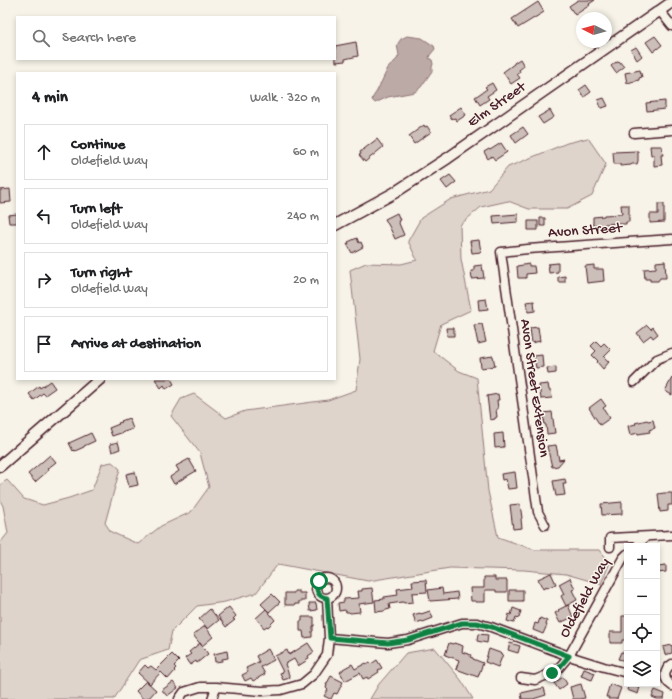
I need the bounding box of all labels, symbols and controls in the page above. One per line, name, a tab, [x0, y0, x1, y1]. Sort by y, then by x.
north arrow	[576, 12, 612, 48]
search box	[16, 16, 336, 60]
icon: search	[30, 27, 52, 49]
text: Search here	[62, 29, 136, 47]
street label: Elm Street	[464, 77, 531, 132]
text: 4 min	[32, 88, 68, 108]
text: Walk · 320 m	[250, 91, 320, 106]
text: Continue	[71, 136, 125, 154]
icon: ahead	[33, 141, 55, 163]
text: 60 m	[293, 145, 319, 160]
text: Oldefield Way	[71, 154, 148, 169]
text: Turn left	[71, 200, 122, 218]
icon: left	[33, 205, 55, 227]
text: 240 m	[287, 209, 319, 224]
text: Oldefield Way	[71, 218, 148, 233]
street label: Avon Street	[547, 219, 624, 243]
text: Turn right	[71, 264, 131, 282]
icon: right	[33, 269, 55, 291]
text: 20 m	[293, 273, 319, 288]
text: Oldefield Way	[71, 282, 148, 297]
street label: Avon Street Extension	[515, 318, 553, 458]
icon: arrive	[33, 333, 55, 355]
text: Arrive at destination	[71, 335, 201, 353]
map controls	[624, 543, 660, 687]
button: +	[624, 543, 660, 579]
street label: Oldefield Way	[556, 554, 615, 641]
route start	[310, 572, 328, 590]
button: −	[624, 579, 660, 615]
button: locate	[624, 615, 660, 651]
button: layers	[624, 651, 660, 687]
route end	[543, 664, 561, 682]

